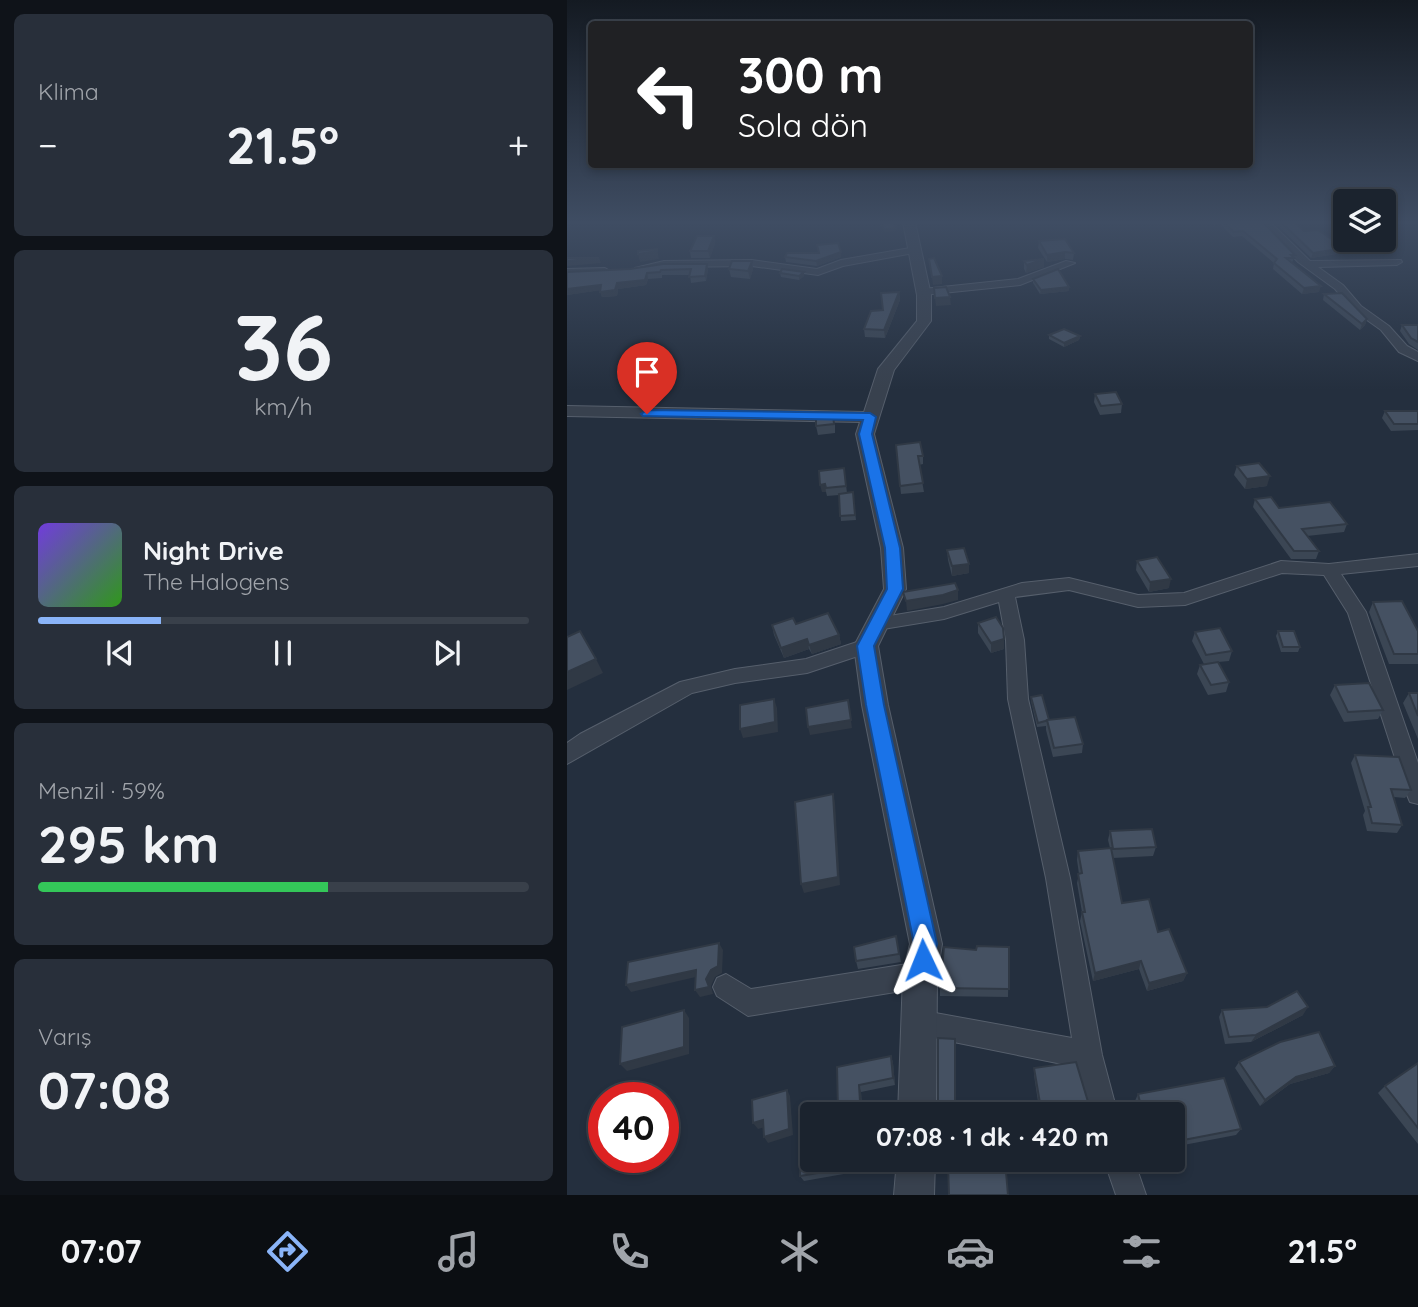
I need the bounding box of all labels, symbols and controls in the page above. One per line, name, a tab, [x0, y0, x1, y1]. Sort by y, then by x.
text: 300 m	[738, 44, 883, 105]
icon: left	[623, 49, 714, 140]
text: Klima	[38, 77, 99, 106]
text: Sola dön	[738, 105, 868, 145]
text: 21.5°	[226, 112, 339, 177]
text: −	[38, 121, 58, 169]
text: +	[508, 121, 529, 169]
map controls	[1333, 189, 1396, 252]
button: layers	[1333, 189, 1396, 252]
text: 36	[234, 289, 333, 403]
pin	[617, 342, 677, 414]
icon: arrive	[628, 353, 666, 391]
text: km/h	[254, 392, 313, 421]
text: Night Drive	[143, 534, 284, 567]
text: The Halogens	[143, 567, 290, 596]
icon: previous	[101, 634, 139, 672]
icon: pause	[264, 634, 302, 672]
icon: next	[428, 634, 466, 672]
text: Menzil · 59%	[38, 776, 165, 805]
text: 295 km	[38, 811, 219, 876]
position arrow	[886, 923, 960, 997]
text: Varış	[38, 1022, 92, 1051]
text: 07:08	[38, 1057, 171, 1122]
speed limit sign: 40	[588, 1082, 679, 1173]
text: 07:08 · 1 dk · 420 m	[876, 1120, 1109, 1153]
icon: directions	[263, 1227, 312, 1276]
icon: music	[434, 1227, 483, 1276]
icon: phone	[605, 1227, 654, 1276]
icon: climate	[775, 1227, 824, 1276]
icon: car	[946, 1227, 995, 1276]
icon: filters	[1117, 1227, 1166, 1276]
text: 07:07	[61, 1231, 141, 1271]
text: 21.5°	[1288, 1231, 1357, 1271]

